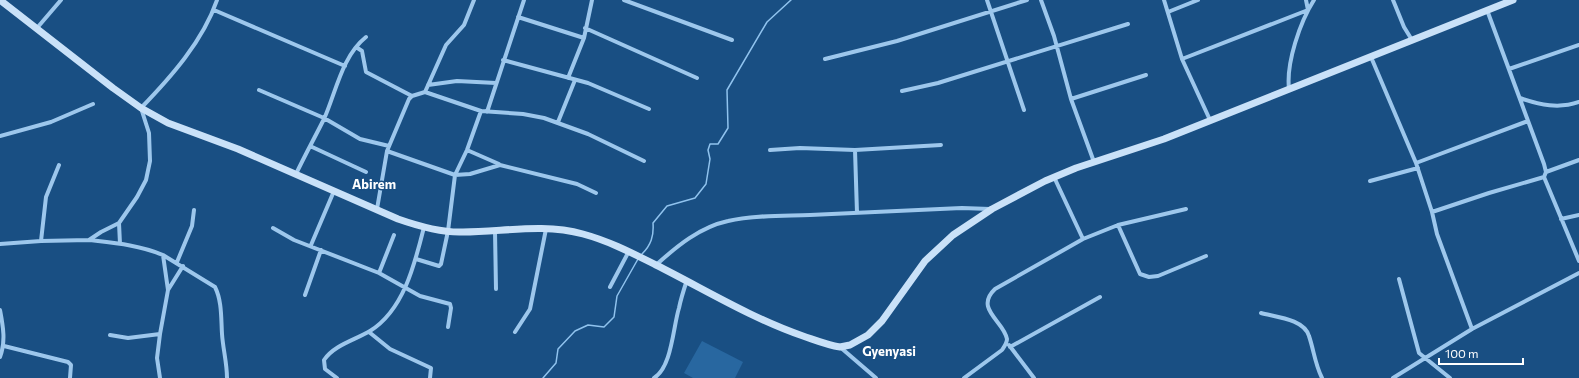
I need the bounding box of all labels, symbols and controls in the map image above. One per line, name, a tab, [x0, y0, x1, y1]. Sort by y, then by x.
district label: Abirem	[352, 176, 396, 192]
scale bar	[1439, 340, 1523, 366]
district label: Gyenyasi	[862, 343, 916, 359]
text: 100 m	[1445, 346, 1479, 360]

